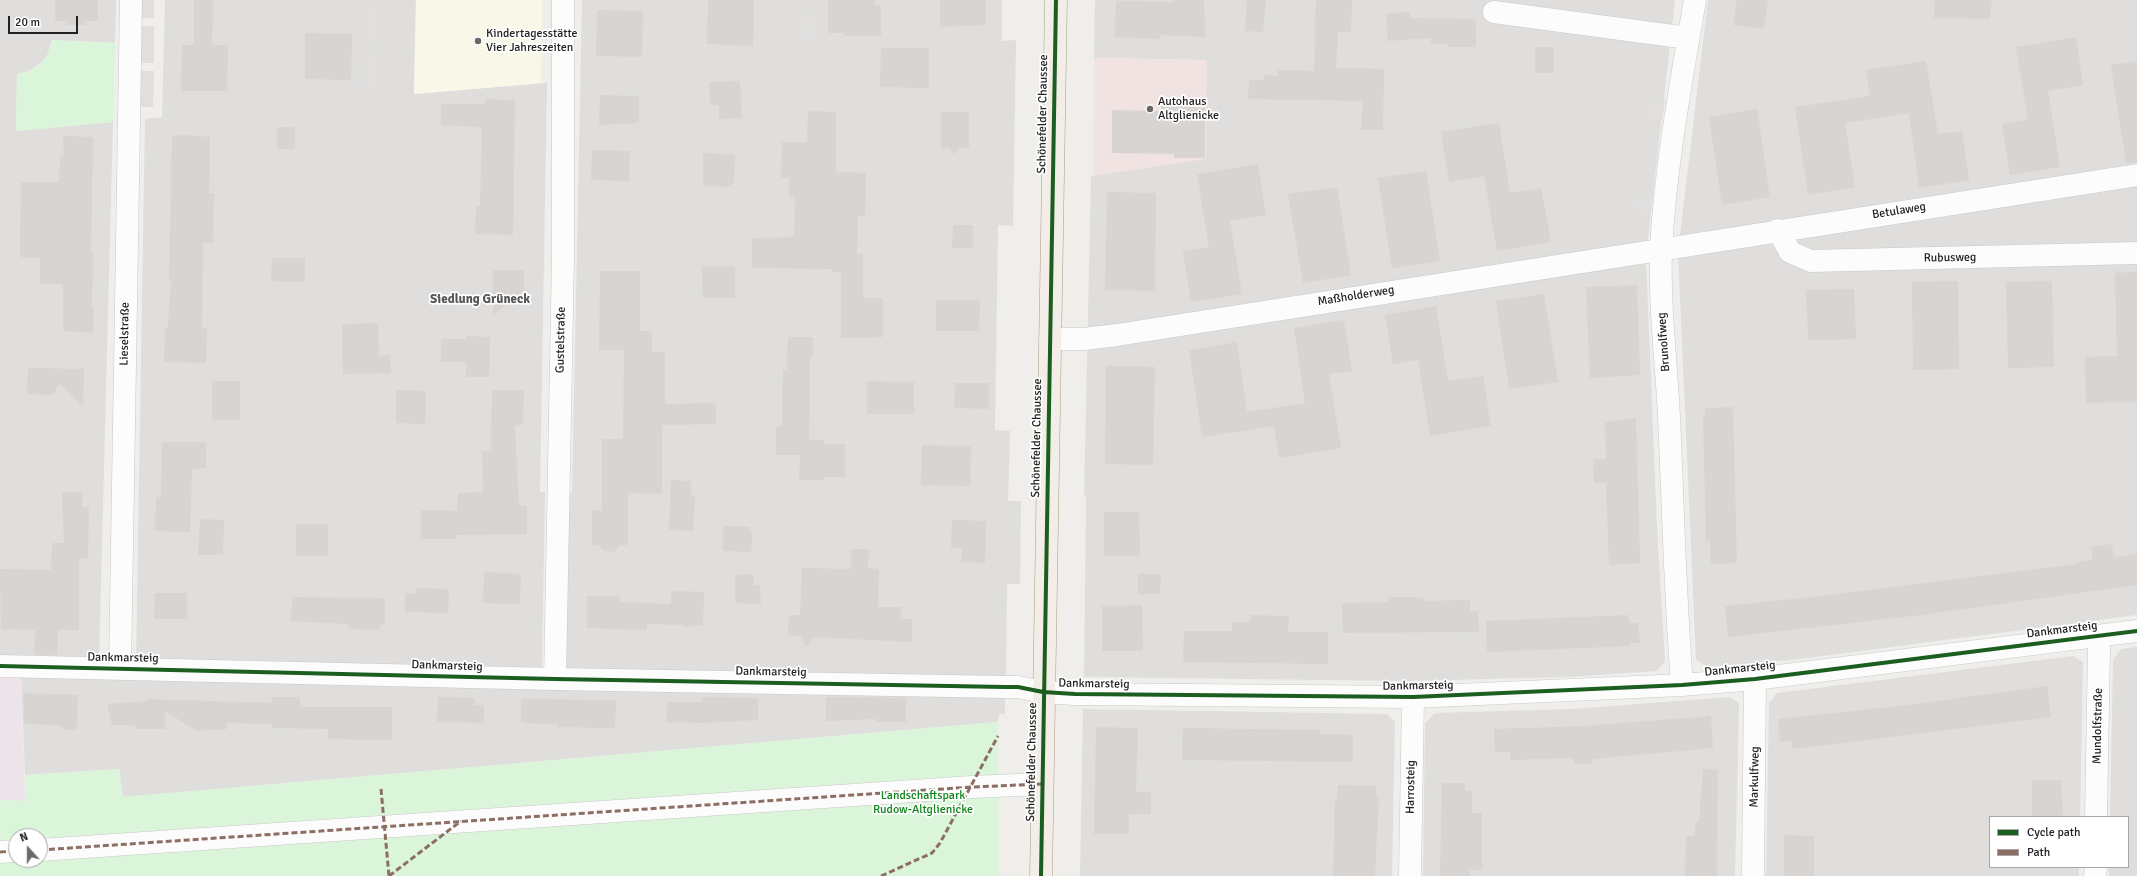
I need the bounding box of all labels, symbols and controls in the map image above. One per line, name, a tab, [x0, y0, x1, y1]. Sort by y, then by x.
scale bar	[10, 8, 80, 34]
text: 20 m	[15, 15, 40, 30]
place label: Kindertagesstätte Vier Jahreszeiten	[486, 27, 578, 55]
marker: Kindertagesstätte Vier Jahreszeiten	[473, 36, 483, 46]
street label: Schönefelder Chaussee	[1035, 54, 1051, 174]
place label: Autohaus Altglienicke	[1158, 95, 1219, 123]
marker: Autohaus Altglienicke	[1145, 104, 1155, 114]
street label: Betulaweg	[1871, 200, 1927, 222]
street label: Rubusweg	[1924, 250, 1976, 266]
street label: Maßholderweg	[1317, 283, 1395, 309]
district label: Siedlung Grüneck	[430, 292, 530, 308]
street label: Lieselstraße	[117, 302, 133, 366]
street label: Gustelstraße	[553, 307, 569, 373]
street label: Brunolfweg	[1655, 312, 1673, 372]
street label: Schönefelder Chaussee	[1029, 378, 1045, 498]
street label: Dankmarsteig	[2026, 619, 2098, 641]
street label: Dankmarsteig	[87, 650, 159, 666]
street label: Dankmarsteig	[411, 658, 483, 674]
street label: Dankmarsteig	[1704, 658, 1776, 680]
street label: Dankmarsteig	[735, 664, 807, 680]
street label: Dankmarsteig	[1058, 676, 1130, 692]
street label: Dankmarsteig	[1382, 678, 1454, 694]
street label: Mundolfstraße	[2090, 688, 2106, 764]
street label: Schönefelder Chaussee	[1024, 702, 1040, 822]
street label: Markulfweg	[1747, 746, 1763, 808]
street label: Harrosteig	[1403, 760, 1419, 814]
park label: Landschaftspark Rudow-Altglienicke	[873, 789, 973, 817]
legend	[1989, 816, 2129, 868]
text: Cycle path	[2027, 825, 2080, 840]
north arrow	[8, 828, 48, 868]
text: N	[18, 830, 30, 845]
text: Path	[2027, 845, 2050, 860]

